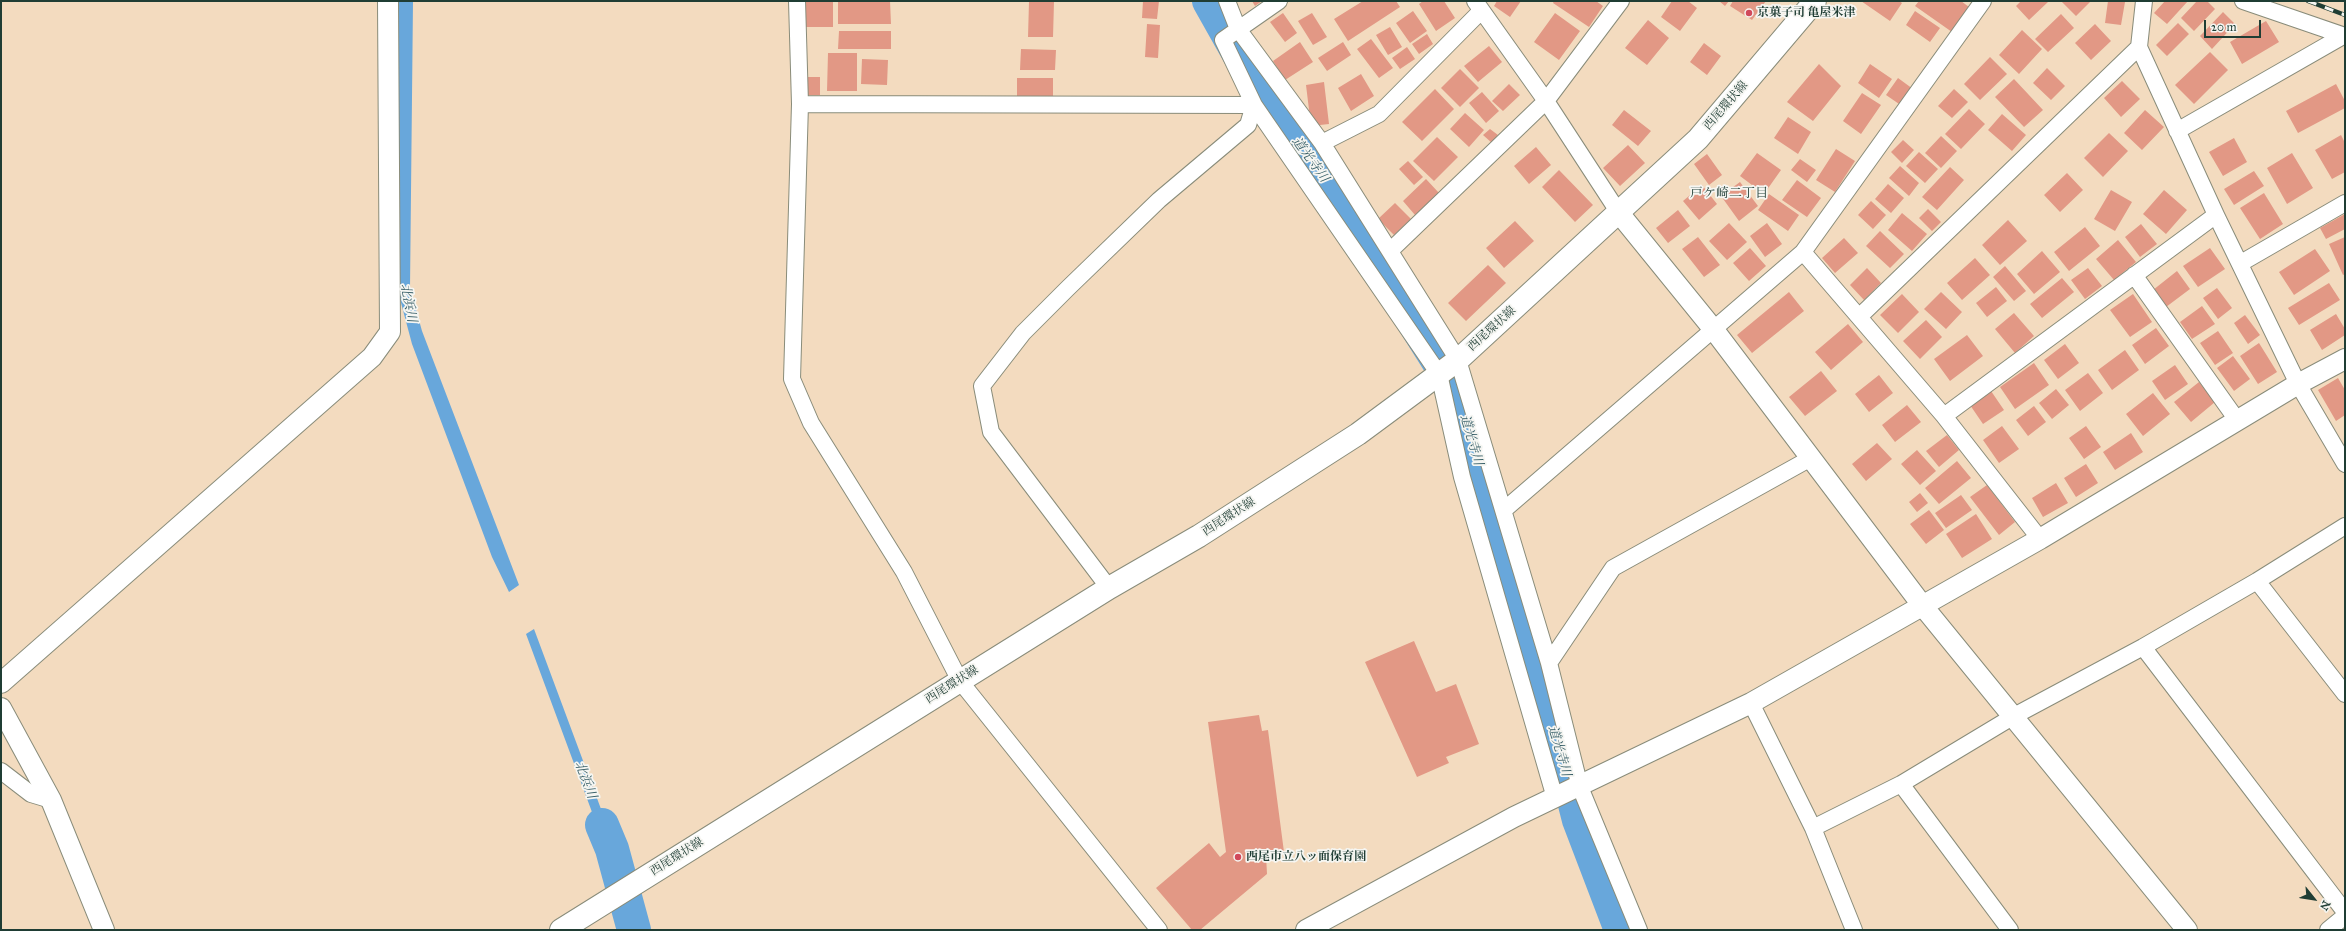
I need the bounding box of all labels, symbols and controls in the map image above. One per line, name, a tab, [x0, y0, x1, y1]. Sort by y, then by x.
place label: 京菓子司 亀屋米津	[1757, 6, 1856, 20]
marker: 京菓子司 亀屋米津	[1744, 8, 1754, 18]
scale bar	[2206, 12, 2263, 38]
text: 20 m	[2211, 20, 2237, 34]
street label: 西尾環状線	[1701, 79, 1751, 133]
water label: 道光寺川	[1288, 134, 1332, 186]
district label: 戸ケ崎二丁目	[1690, 186, 1768, 202]
water label: 北浜川	[397, 282, 419, 324]
street label: 西尾環状線	[1465, 304, 1519, 354]
water label: 道光寺川	[1456, 413, 1486, 467]
street label: 西尾環状線	[1200, 495, 1258, 539]
street label: 西尾環状線	[923, 663, 981, 707]
water label: 道光寺川	[1544, 724, 1574, 778]
water label: 北浜川	[571, 759, 599, 801]
street label: 西尾環状線	[648, 835, 706, 879]
place label: 西尾市立八ッ面保育園	[1246, 850, 1366, 864]
marker: 西尾市立八ッ面保育園	[1233, 852, 1243, 862]
north arrow	[2294, 879, 2334, 919]
text: N	[2317, 898, 2333, 913]

